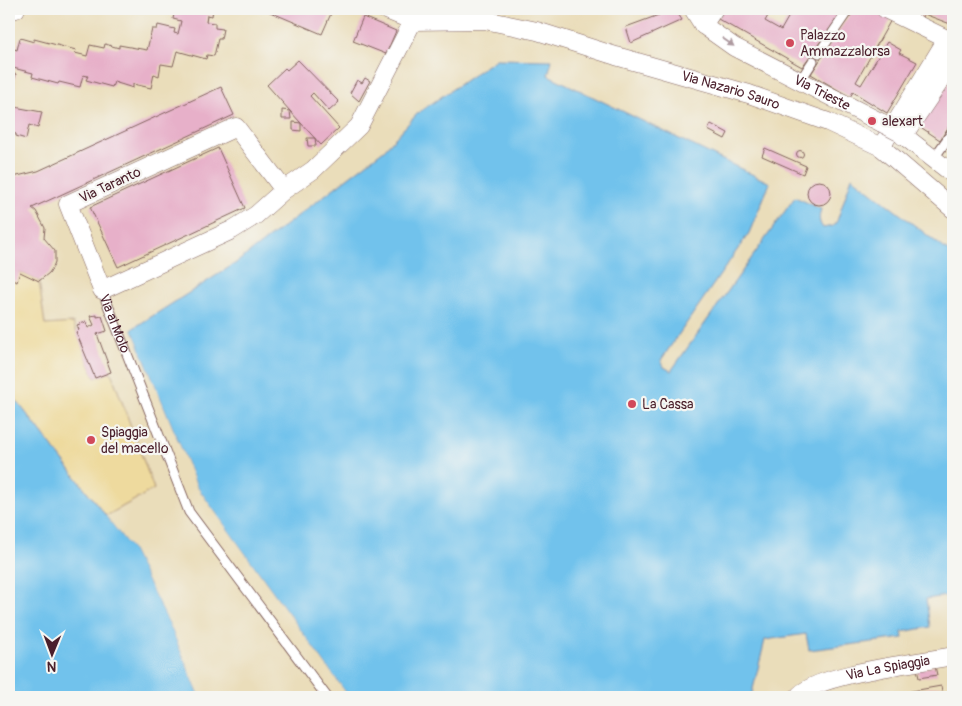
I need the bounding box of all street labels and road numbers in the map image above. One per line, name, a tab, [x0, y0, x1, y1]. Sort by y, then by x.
street label: Via Nazario Sauro	[680, 67, 783, 113]
street label: Via Trieste	[791, 71, 853, 114]
street label: Via Taranto	[77, 163, 144, 207]
street label: Via al Molo	[96, 292, 135, 356]
street label: Via La Spiaggia	[844, 652, 931, 684]

